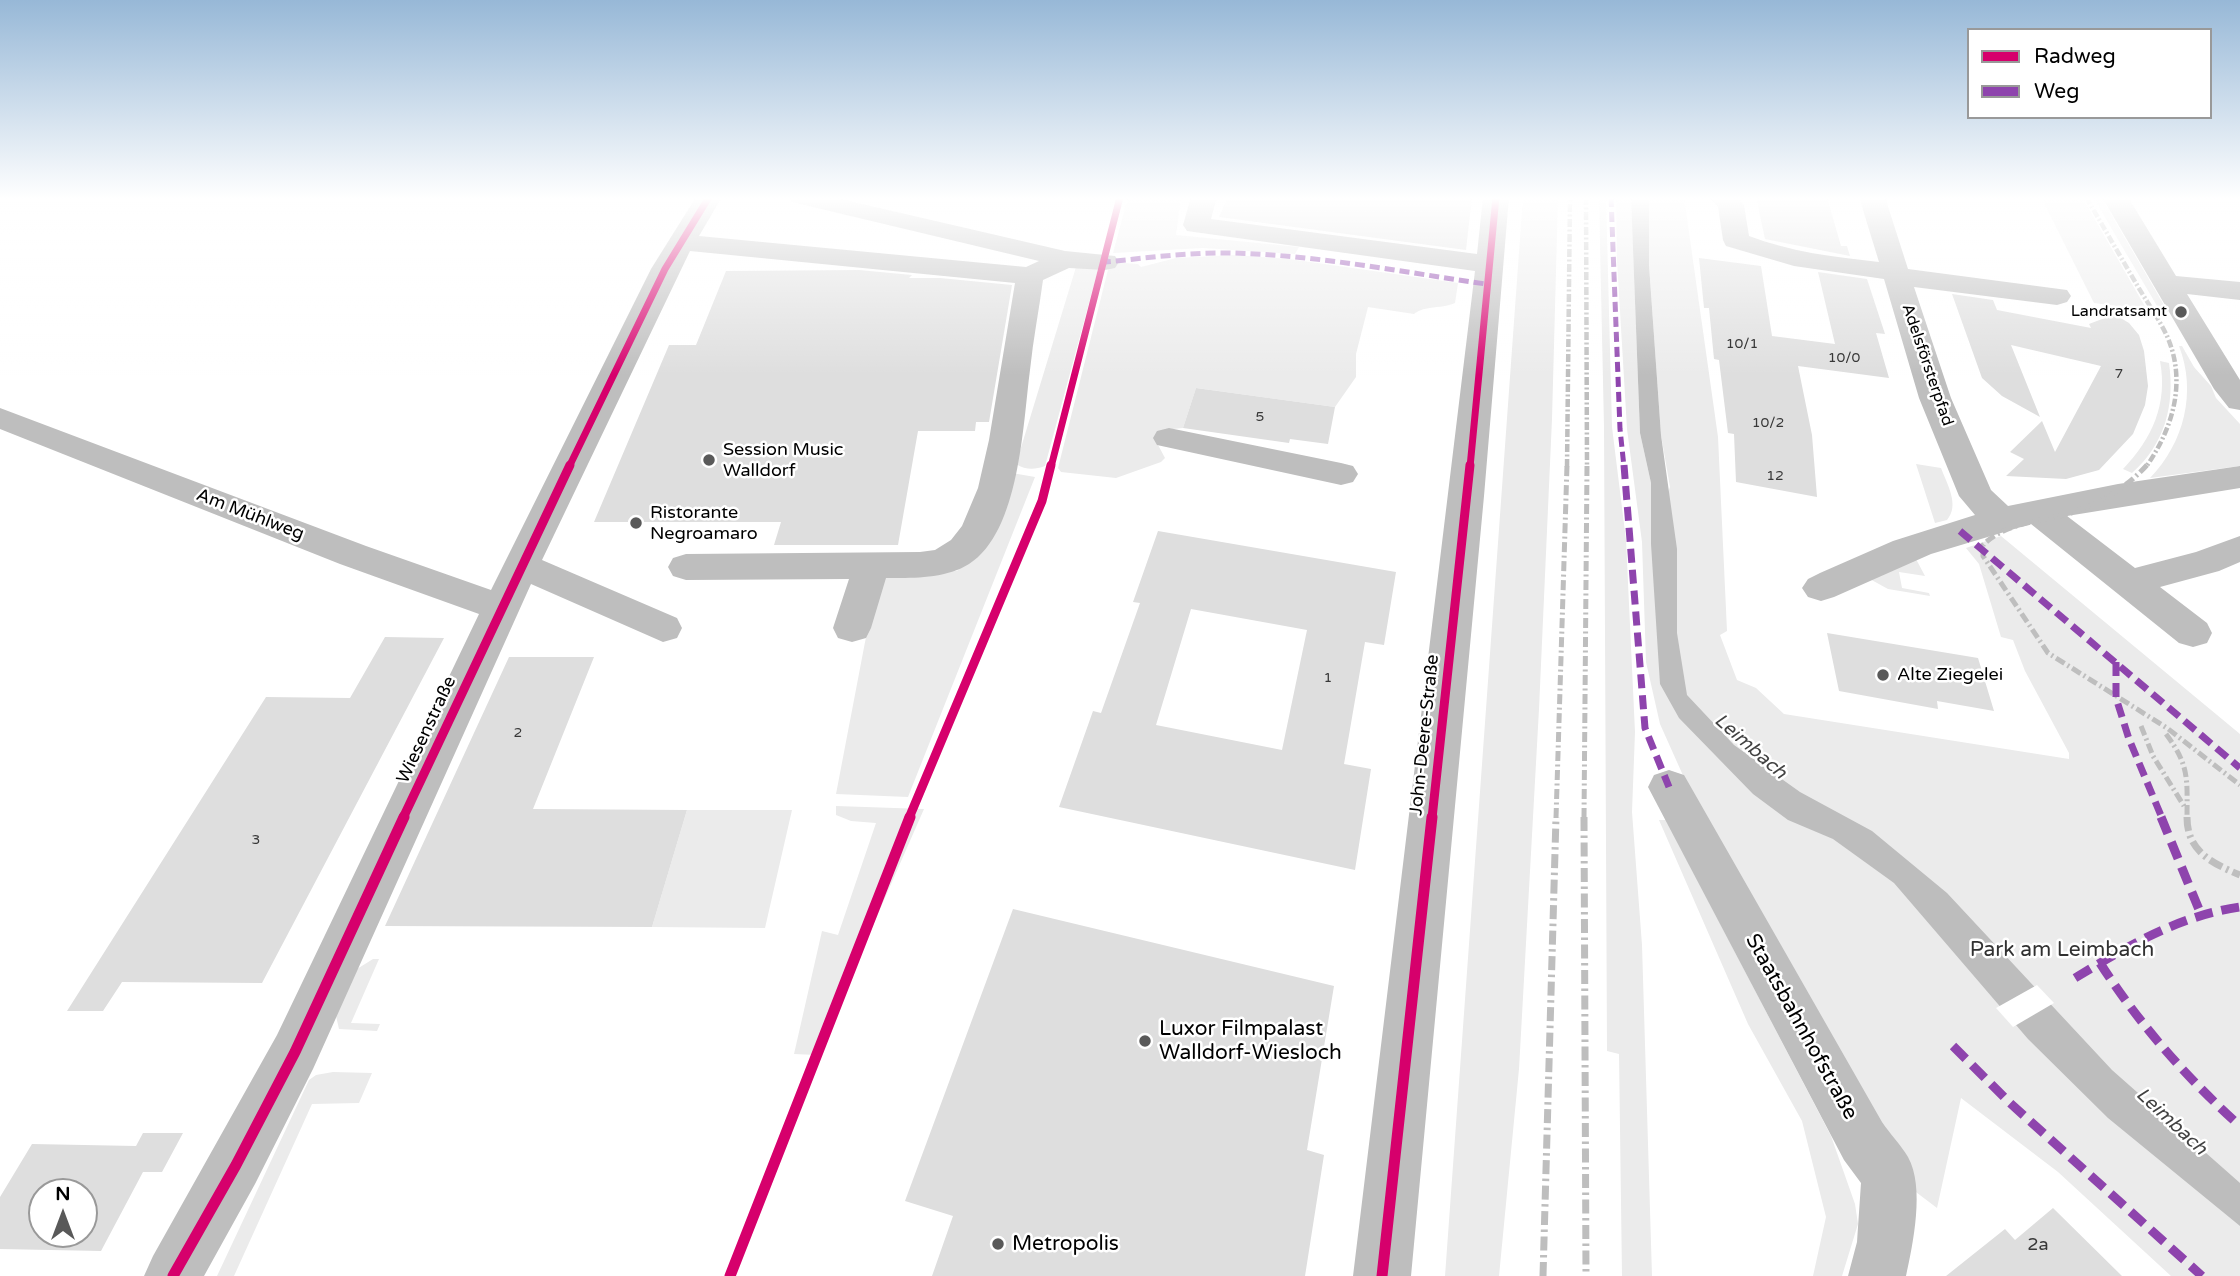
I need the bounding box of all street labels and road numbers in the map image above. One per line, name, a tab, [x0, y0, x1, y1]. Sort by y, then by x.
street label: Adelsförsterpfad	[1897, 301, 1957, 429]
street label: Am Mühlweg	[193, 485, 307, 545]
street label: John-Deere-Straße	[1406, 653, 1444, 817]
street label: Wiesenstraße	[393, 673, 461, 787]
street label: Staatsbahnhofstraße	[1739, 930, 1863, 1124]

